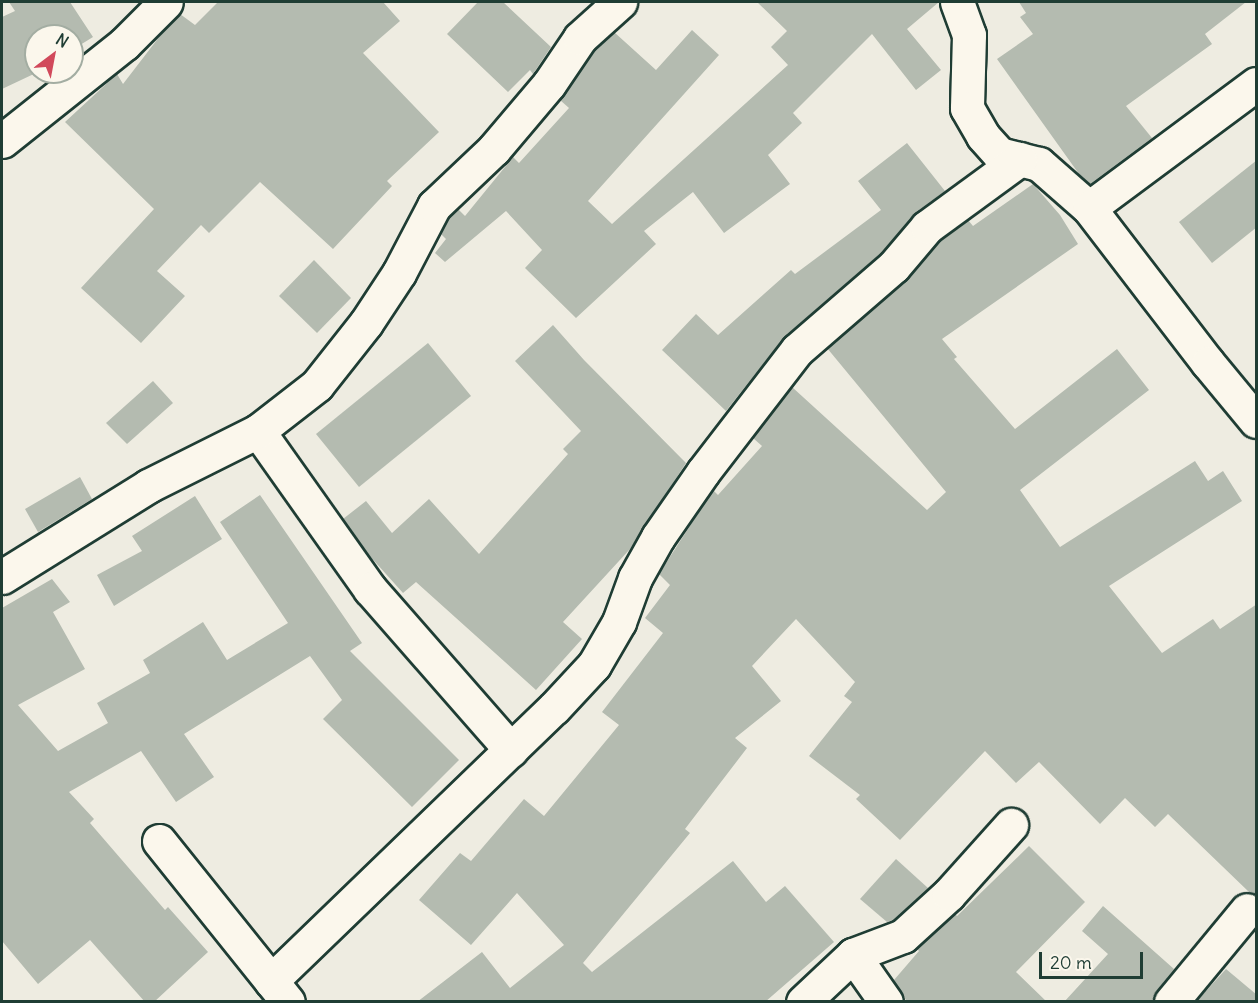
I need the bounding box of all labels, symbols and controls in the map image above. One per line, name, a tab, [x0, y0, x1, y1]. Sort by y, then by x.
north arrow	[24, 24, 84, 84]
text: N	[52, 29, 72, 52]
scale bar	[1042, 940, 1146, 978]
text: 20 m	[1050, 951, 1092, 974]

